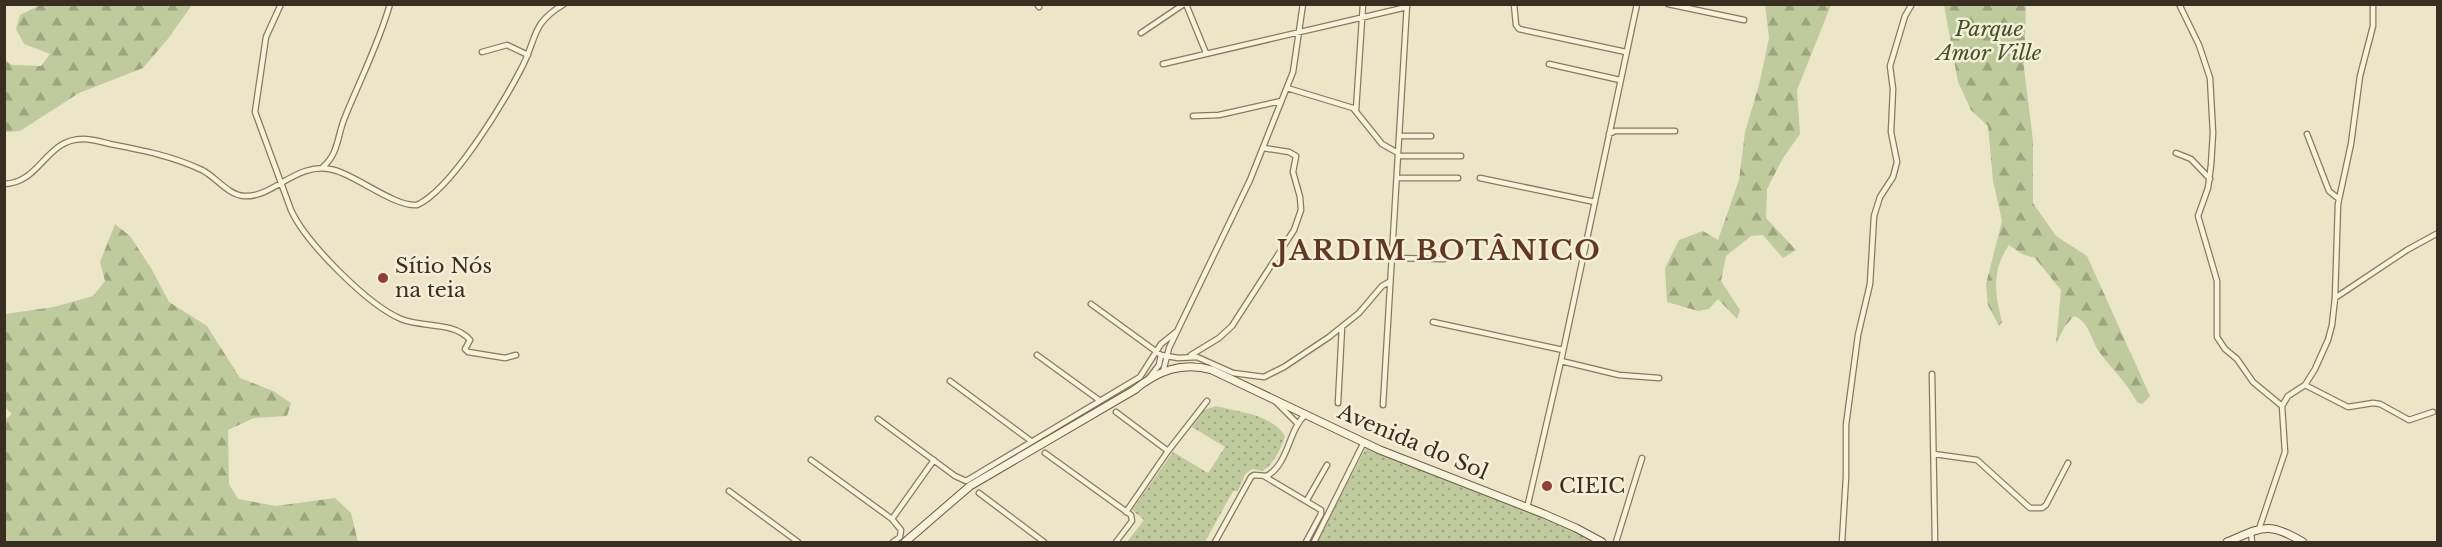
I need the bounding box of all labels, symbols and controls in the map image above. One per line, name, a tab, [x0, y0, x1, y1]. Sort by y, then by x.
park label: Parque Amor Ville	[1934, 16, 2042, 66]
district label: JARDIM BOTÂNICO	[1272, 233, 1601, 267]
place label: Sítio Nós na teia	[395, 253, 492, 303]
marker: Sítio Nós na teia	[376, 271, 390, 285]
street label: Avenida do Sol	[1333, 398, 1492, 485]
place label: CIEIC	[1559, 473, 1625, 499]
marker: CIEIC	[1540, 479, 1554, 493]

